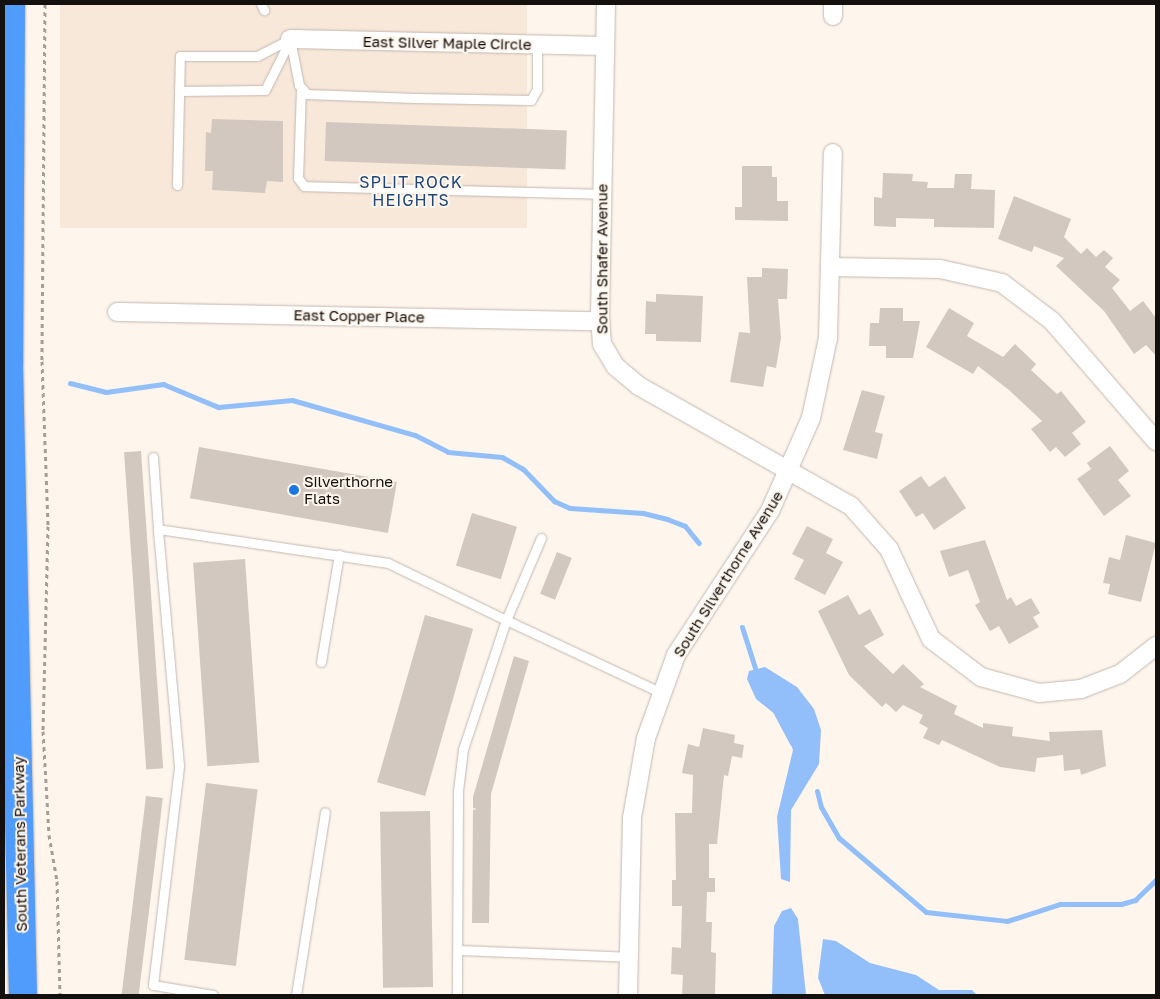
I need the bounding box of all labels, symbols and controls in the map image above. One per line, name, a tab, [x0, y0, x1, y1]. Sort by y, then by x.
street label: East Silver Maple Circle	[362, 33, 532, 53]
district label: SPLIT ROCK HEIGHTS	[358, 172, 464, 210]
street label: South Shafer Avenue	[593, 184, 611, 334]
street label: East Copper Place	[293, 306, 425, 326]
place label: Silverthorne Flats	[304, 472, 393, 507]
marker: Silverthorne Flats	[288, 484, 300, 496]
street label: South Silverthorne Avenue	[669, 488, 787, 660]
street label: South Veterans Parkway	[9, 756, 31, 932]

